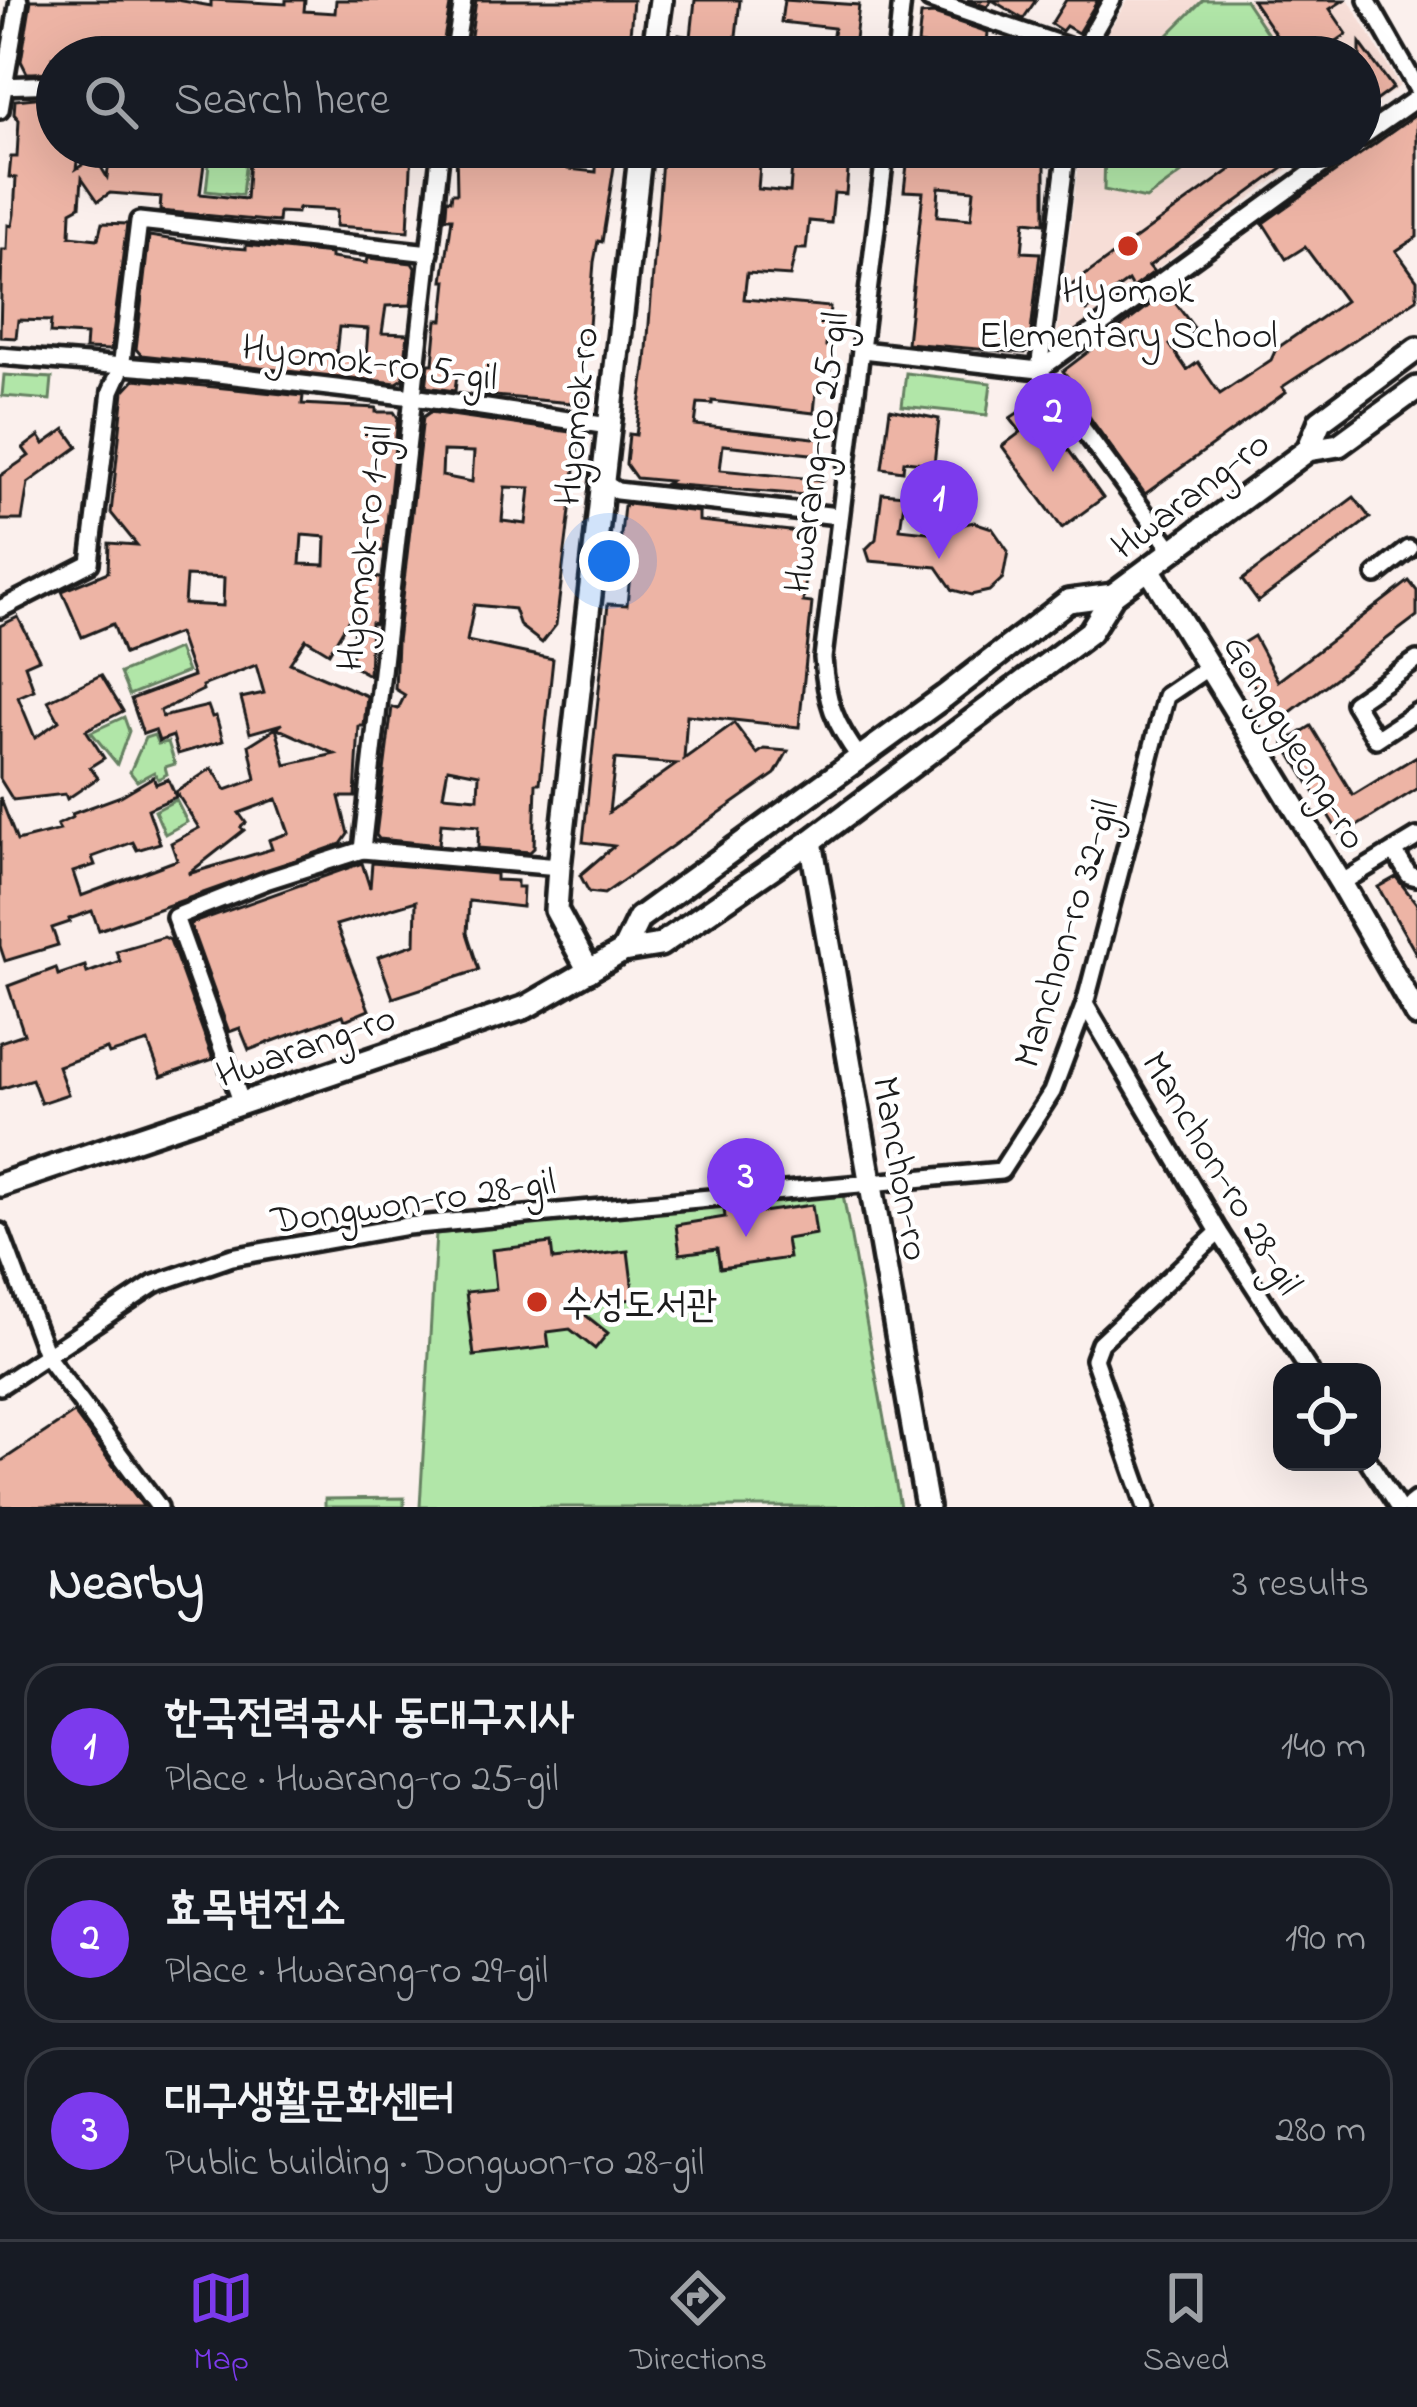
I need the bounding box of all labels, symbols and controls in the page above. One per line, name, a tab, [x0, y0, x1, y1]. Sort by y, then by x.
search box	[36, 36, 1381, 168]
icon: search	[78, 69, 144, 135]
text: Search here	[174, 69, 390, 135]
marker: Hyomok Elementary School	[1115, 233, 1141, 259]
place label: Hyomok Elementary School	[978, 264, 1278, 366]
street label: Hwarang-ro 25-gil	[771, 308, 866, 597]
street label: Hyomok-ro 5-gil	[238, 321, 500, 408]
street label: Hyomok-ro	[541, 324, 616, 509]
pin: 2	[1014, 373, 1092, 472]
street label: Hwarang-ro	[1100, 418, 1283, 575]
street label: Hyomok-ro 1-gil	[323, 422, 410, 675]
pin: 1	[900, 460, 978, 559]
your location	[579, 531, 639, 591]
street label: Gonggyeong-ro	[1206, 625, 1380, 862]
street label: Manchon-ro 32-gil	[1001, 793, 1136, 1075]
street label: Hwarang-ro	[209, 991, 404, 1106]
street label: Manchon-ro 28-gil	[1125, 1041, 1316, 1307]
street label: Manchon-ro	[854, 1072, 943, 1265]
pin: 3	[707, 1138, 785, 1237]
street label: Dongwon-ro 28-gil	[267, 1155, 560, 1252]
place label: 수성도서관	[561, 1278, 718, 1335]
marker: 수성도서관	[524, 1289, 550, 1315]
map controls	[1273, 1363, 1381, 1471]
button: locate	[1273, 1363, 1381, 1471]
text: Nearby	[48, 1548, 204, 1623]
text: 3 results	[1232, 1557, 1369, 1614]
text: 한국전력공사 동대구지사	[165, 1686, 575, 1752]
text: 1	[84, 1719, 96, 1776]
text: 140 m	[1281, 1719, 1366, 1776]
text: Place · Hwarang-ro 25-gil	[165, 1752, 559, 1809]
text: 효목변전소	[165, 1878, 346, 1944]
text: 2	[80, 1911, 100, 1968]
text: 190 m	[1285, 1911, 1366, 1968]
text: Place · Hwarang-ro 29-gil	[165, 1944, 548, 2001]
text: 대구생활문화센터	[165, 2070, 455, 2136]
text: 3	[82, 2103, 98, 2160]
text: 280 m	[1275, 2103, 1366, 2160]
text: Public building · Dongwon-ro 28-gil	[165, 2136, 704, 2193]
tab: Map	[188, 2265, 254, 2385]
tab: Directions	[630, 2265, 767, 2385]
tab: Saved	[1143, 2265, 1229, 2385]

